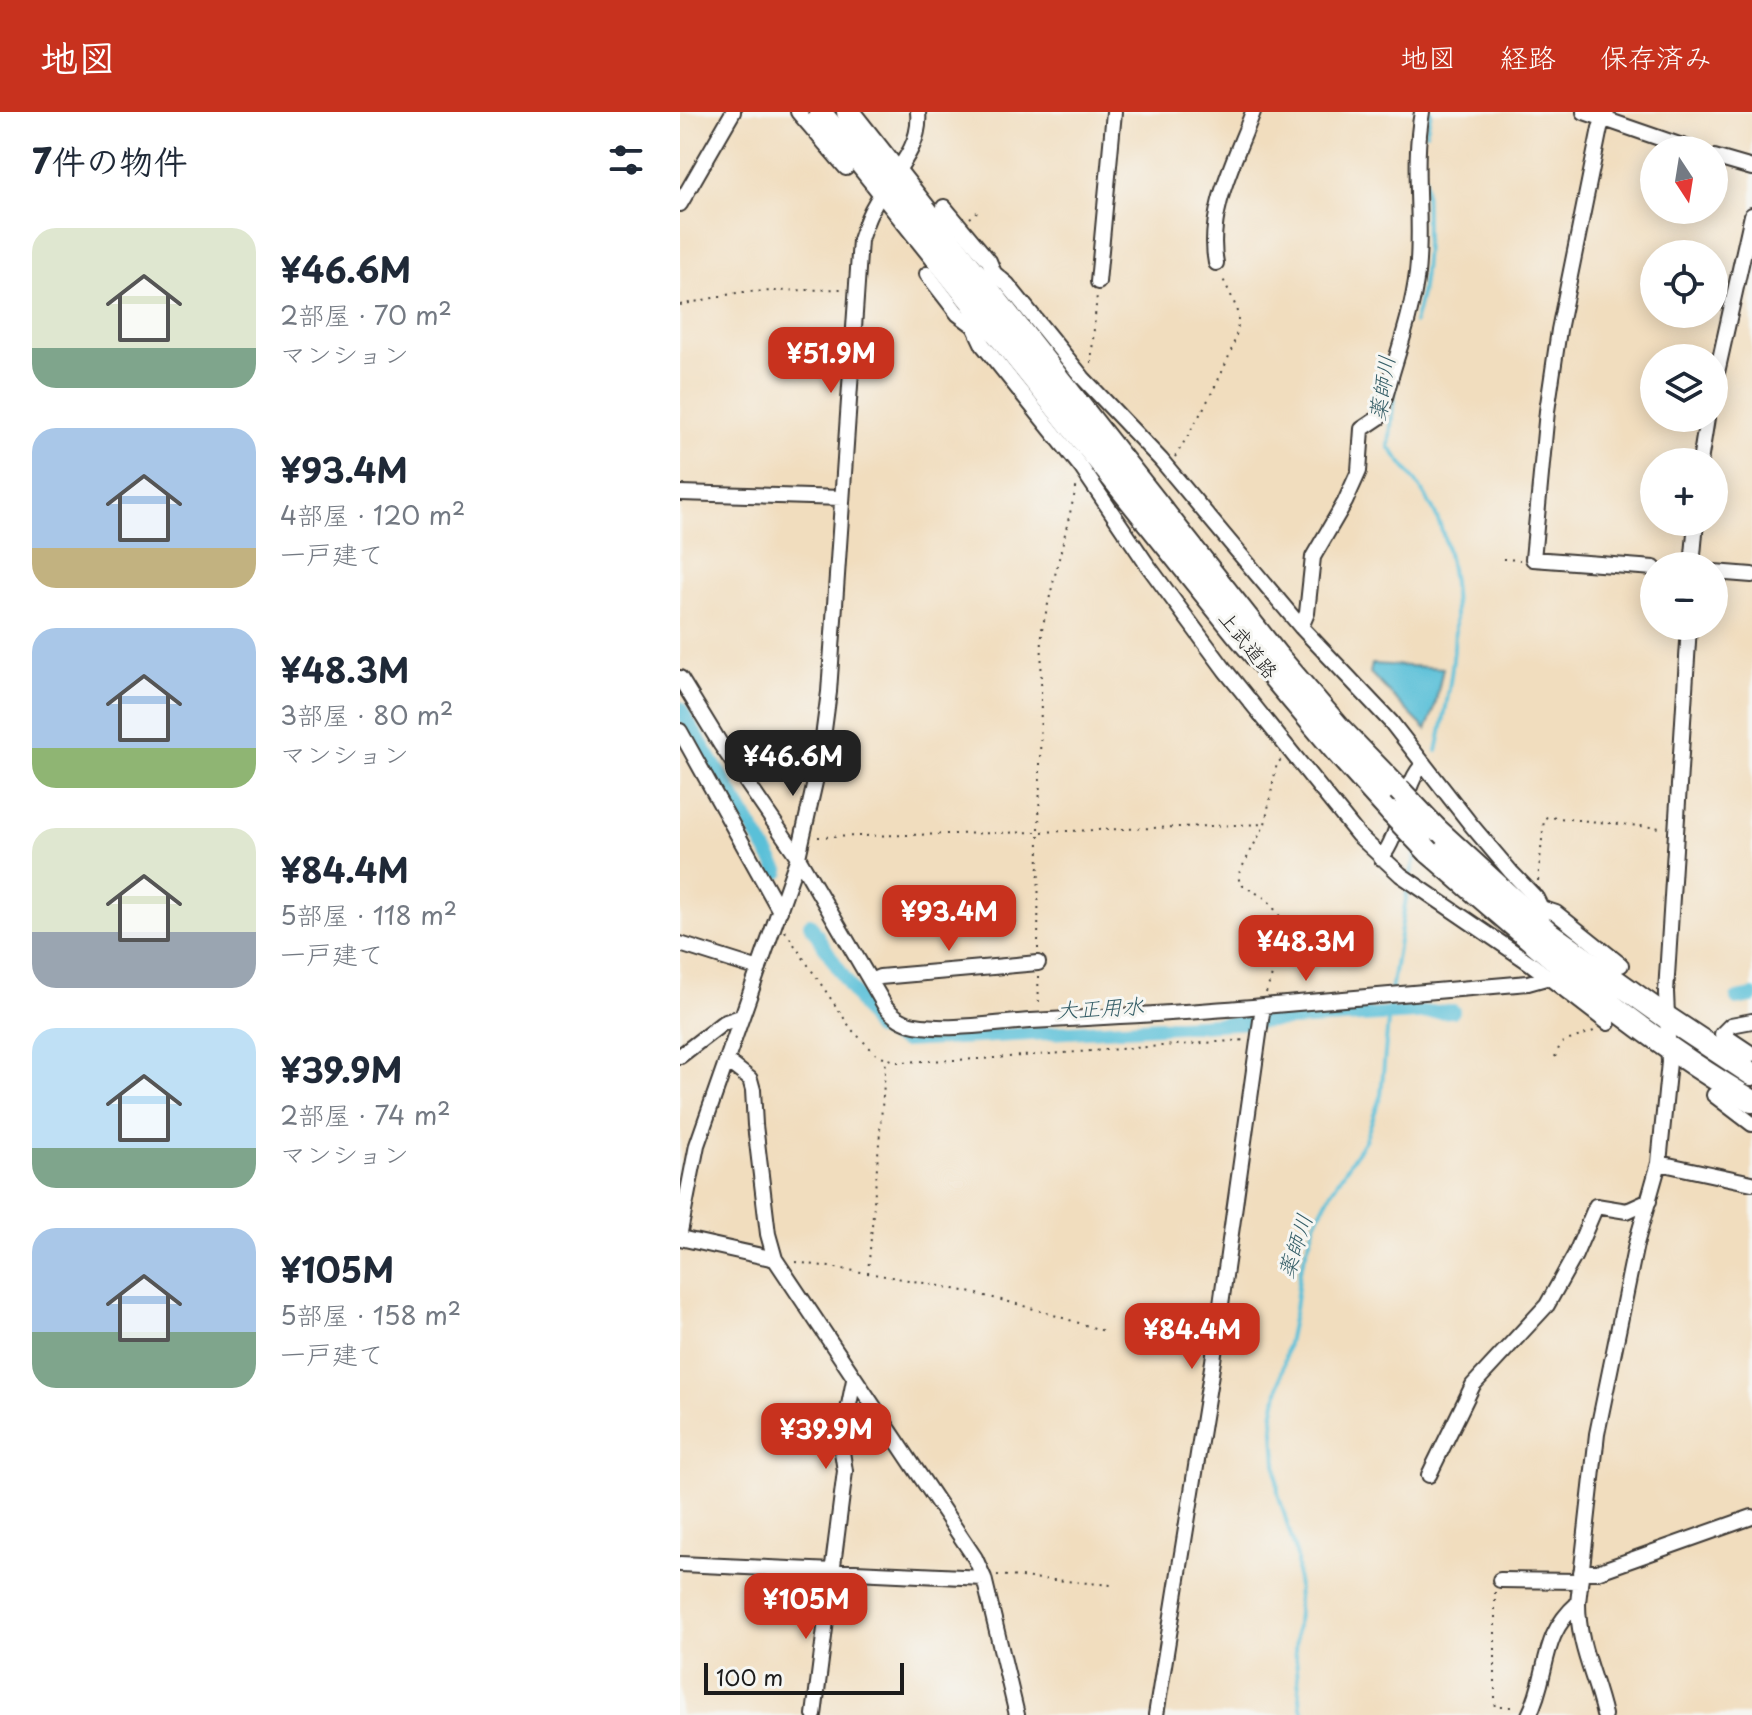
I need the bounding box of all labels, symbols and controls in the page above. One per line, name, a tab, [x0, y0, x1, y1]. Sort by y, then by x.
text: 地図	[40, 28, 116, 85]
text: 地図	[1400, 35, 1456, 78]
text: 経路	[1500, 35, 1556, 78]
text: 保存済み	[1600, 35, 1712, 78]
text: 7件の物件	[32, 134, 188, 186]
north arrow	[1640, 136, 1728, 224]
map controls	[1640, 136, 1728, 640]
icon: filters	[604, 138, 648, 182]
button: locate	[1640, 240, 1728, 328]
text: ¥46.6M	[280, 243, 411, 295]
icon: home	[96, 260, 192, 356]
text: 2部屋 · 70 m²	[280, 295, 452, 334]
pin: ¥51.9M	[766, 327, 896, 395]
text: ¥51.9M	[786, 333, 876, 372]
text: マンション	[280, 334, 409, 373]
button: layers	[1640, 344, 1728, 432]
water label: 薬師川	[1359, 353, 1402, 423]
text: ¥93.4M	[280, 443, 408, 495]
button: +	[1640, 448, 1728, 536]
icon: home	[96, 460, 192, 556]
text: 4部屋 · 120 m²	[280, 495, 465, 534]
text: 一戸建て	[280, 534, 384, 573]
button: −	[1640, 552, 1728, 640]
street label: 上武道路	[1212, 604, 1286, 685]
text: ¥48.3M	[280, 643, 409, 695]
icon: home	[96, 660, 192, 756]
text: 3部屋 · 80 m²	[280, 695, 453, 734]
pin: ¥46.6M	[728, 730, 858, 798]
text: マンション	[280, 734, 409, 773]
text: ¥46.6M	[743, 736, 843, 775]
text: ¥84.4M	[280, 843, 409, 895]
icon: home	[96, 860, 192, 956]
pin: ¥93.4M	[884, 885, 1014, 953]
text: ¥93.4M	[900, 891, 998, 930]
text: 5部屋 · 118 m²	[280, 895, 457, 934]
pin: ¥48.3M	[1241, 915, 1371, 983]
text: ¥48.3M	[1257, 921, 1355, 960]
text: 一戸建て	[280, 934, 384, 973]
water label: 大正用水	[1055, 988, 1145, 1025]
text: ¥39.9M	[280, 1043, 402, 1095]
icon: home	[96, 1060, 192, 1156]
text: 2部屋 · 74 m²	[280, 1095, 451, 1134]
text: マンション	[280, 1134, 409, 1173]
water label: 薬師川	[1268, 1209, 1319, 1282]
text: ¥105M	[280, 1243, 394, 1295]
icon: home	[96, 1260, 192, 1356]
text: 5部屋 · 158 m²	[280, 1295, 461, 1334]
pin: ¥84.4M	[1127, 1303, 1257, 1371]
text: ¥84.4M	[1143, 1309, 1241, 1348]
text: 一戸建て	[280, 1334, 384, 1373]
pin: ¥39.9M	[761, 1403, 891, 1471]
text: ¥39.9M	[779, 1409, 873, 1448]
pin: ¥105M	[750, 1573, 862, 1641]
text: ¥105M	[762, 1579, 850, 1618]
scale bar	[704, 1659, 904, 1695]
text: 100 m	[716, 1660, 783, 1693]

